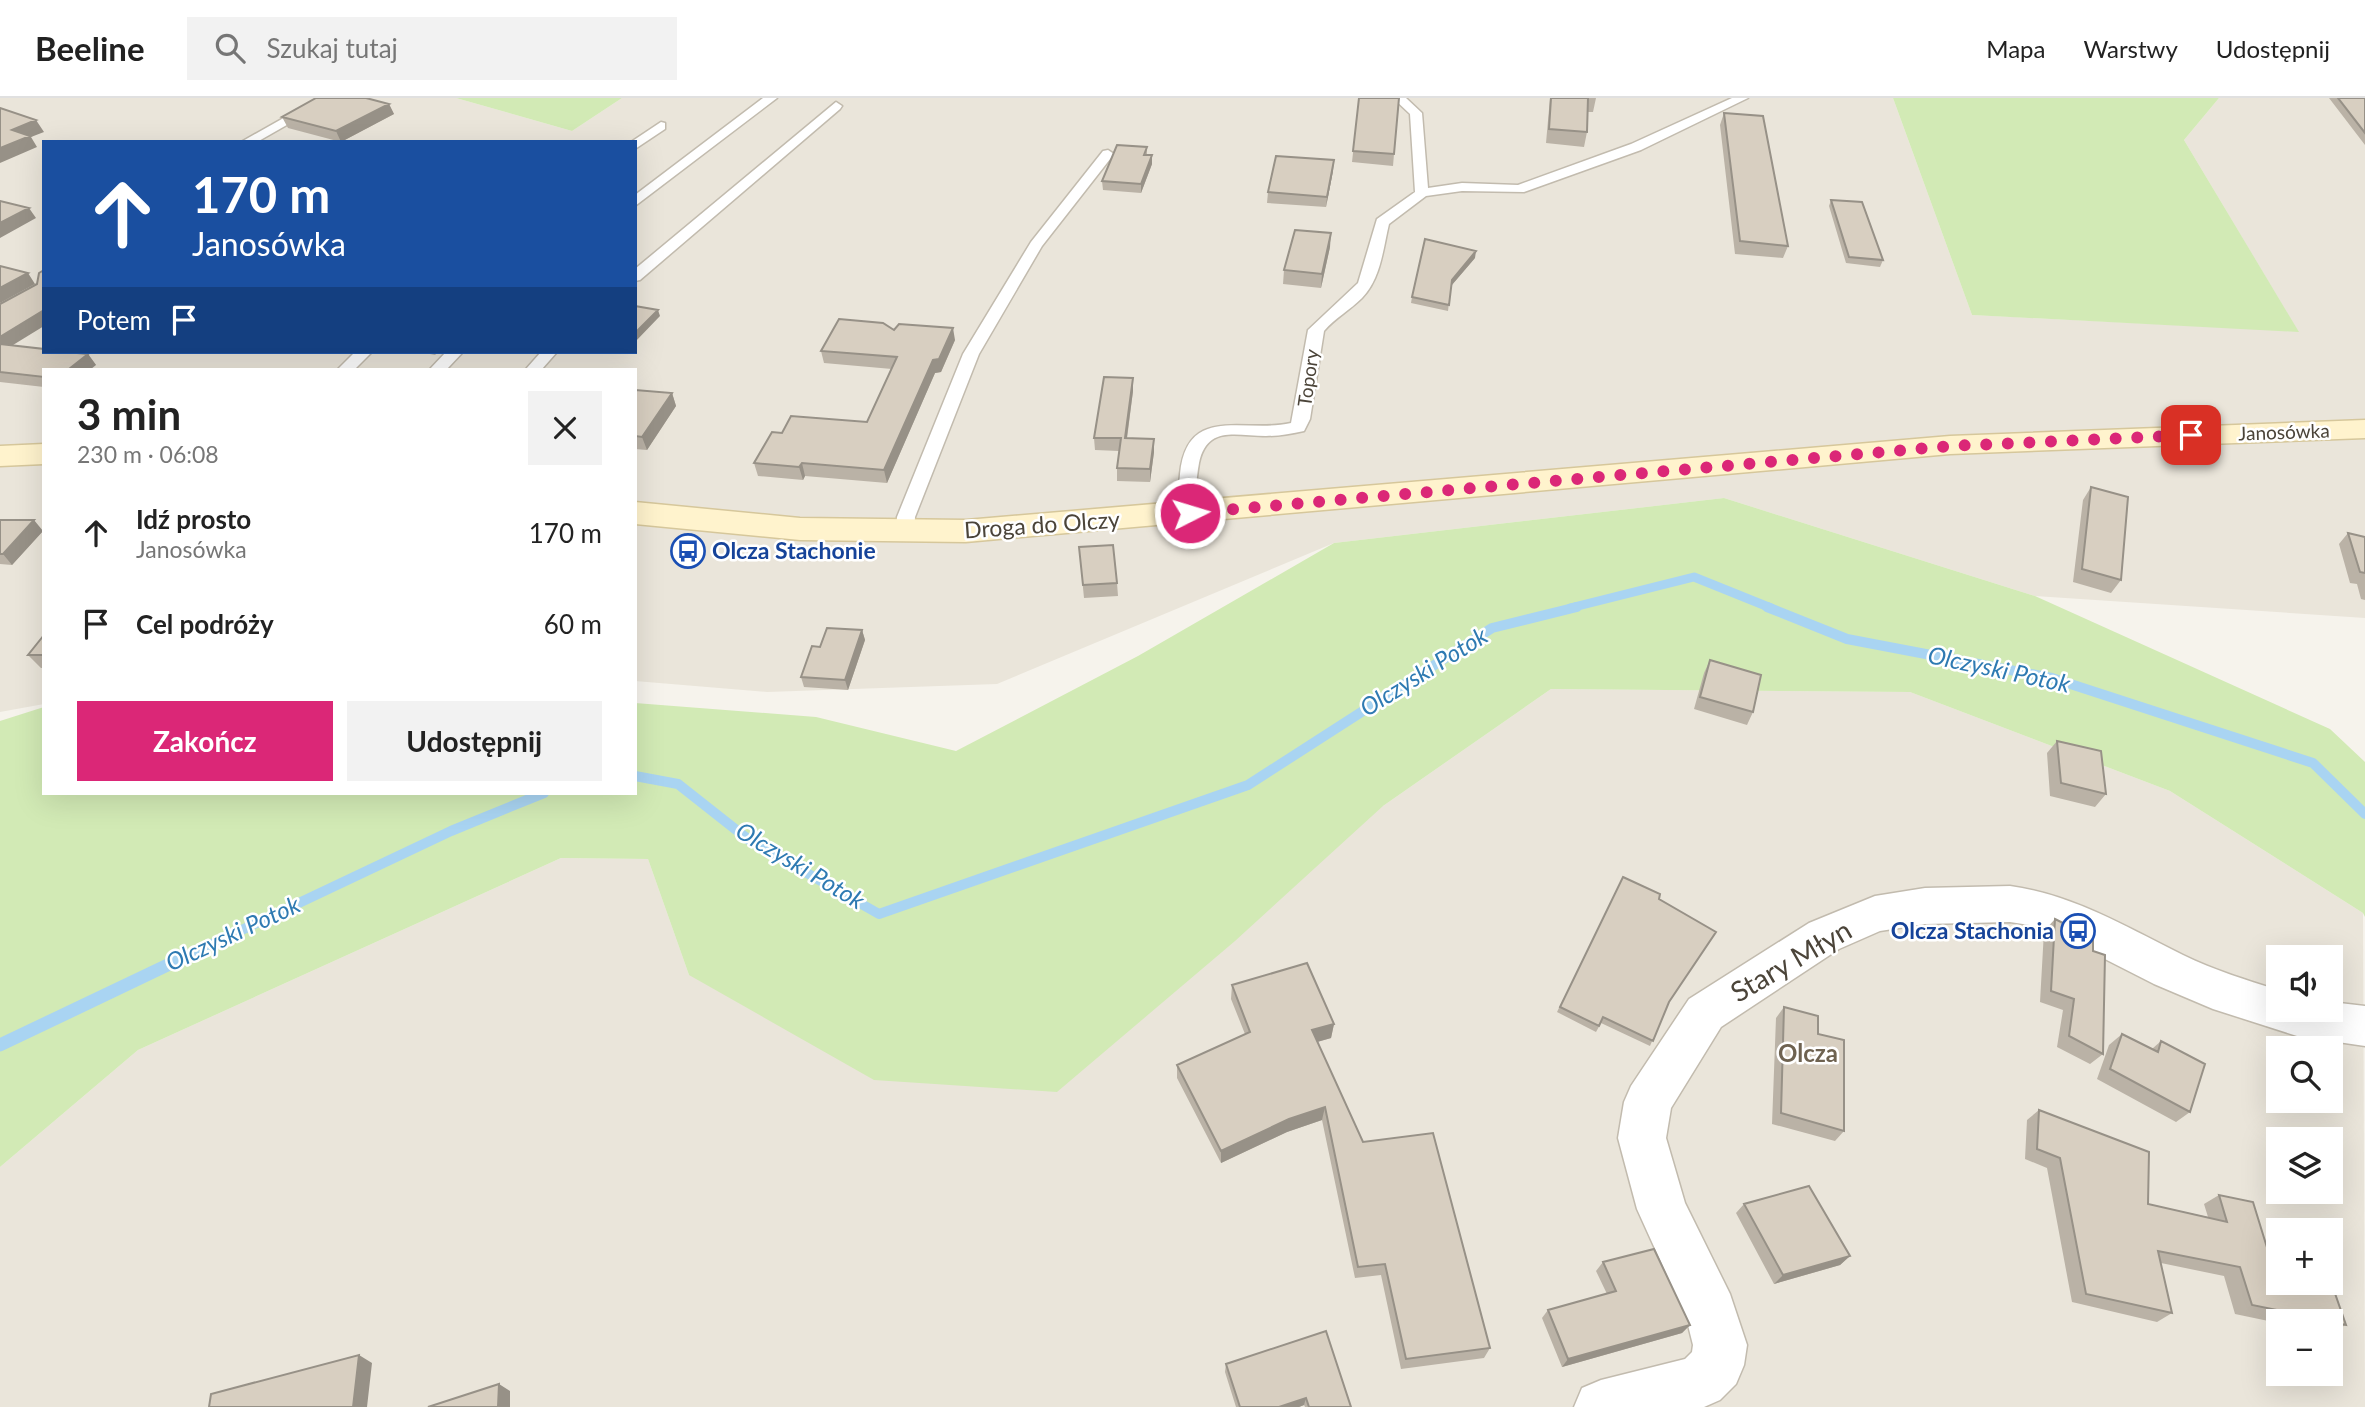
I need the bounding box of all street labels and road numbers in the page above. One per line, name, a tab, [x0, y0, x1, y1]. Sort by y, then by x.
street label: Topory	[1292, 348, 1323, 408]
street label: Janosówka	[2238, 418, 2330, 445]
street label: Droga do Olczy	[963, 505, 1121, 543]
street label: Stary Młyn	[1724, 912, 1857, 1008]

